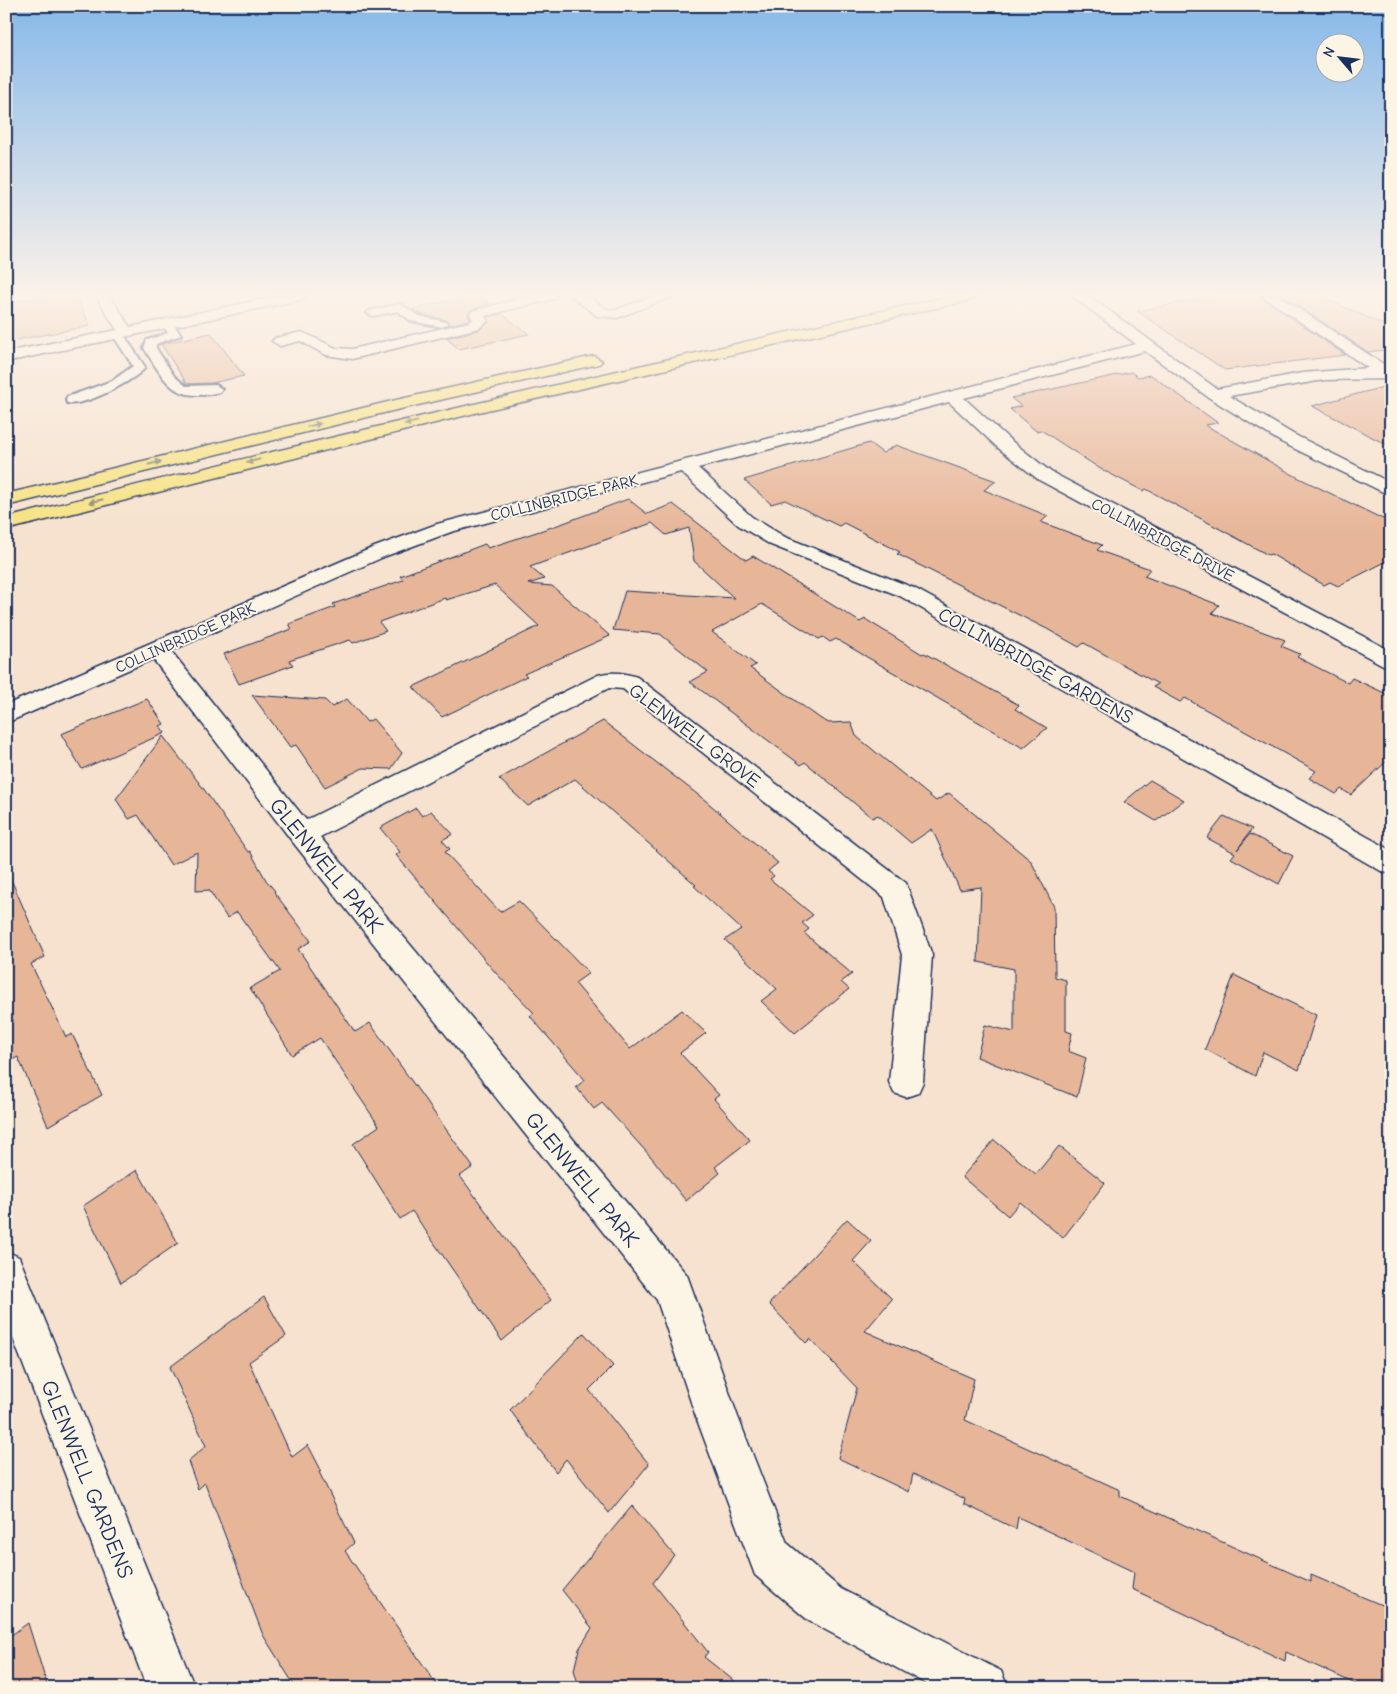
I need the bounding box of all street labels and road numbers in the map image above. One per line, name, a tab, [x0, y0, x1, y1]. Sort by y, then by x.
street label: COLLINBRIDGE PARK	[489, 471, 640, 525]
street label: COLLINBRIDGE DRIVE	[1088, 495, 1237, 585]
street label: COLLINBRIDGE PARK	[113, 599, 258, 677]
street label: COLLINBRIDGE GARDENS	[934, 603, 1137, 729]
street label: GLENWELL GROVE	[624, 679, 764, 792]
street label: GLENWELL PARK	[264, 793, 389, 938]
street label: GLENWELL PARK	[520, 1107, 645, 1252]
street label: GLENWELL GARDENS	[35, 1376, 139, 1582]

